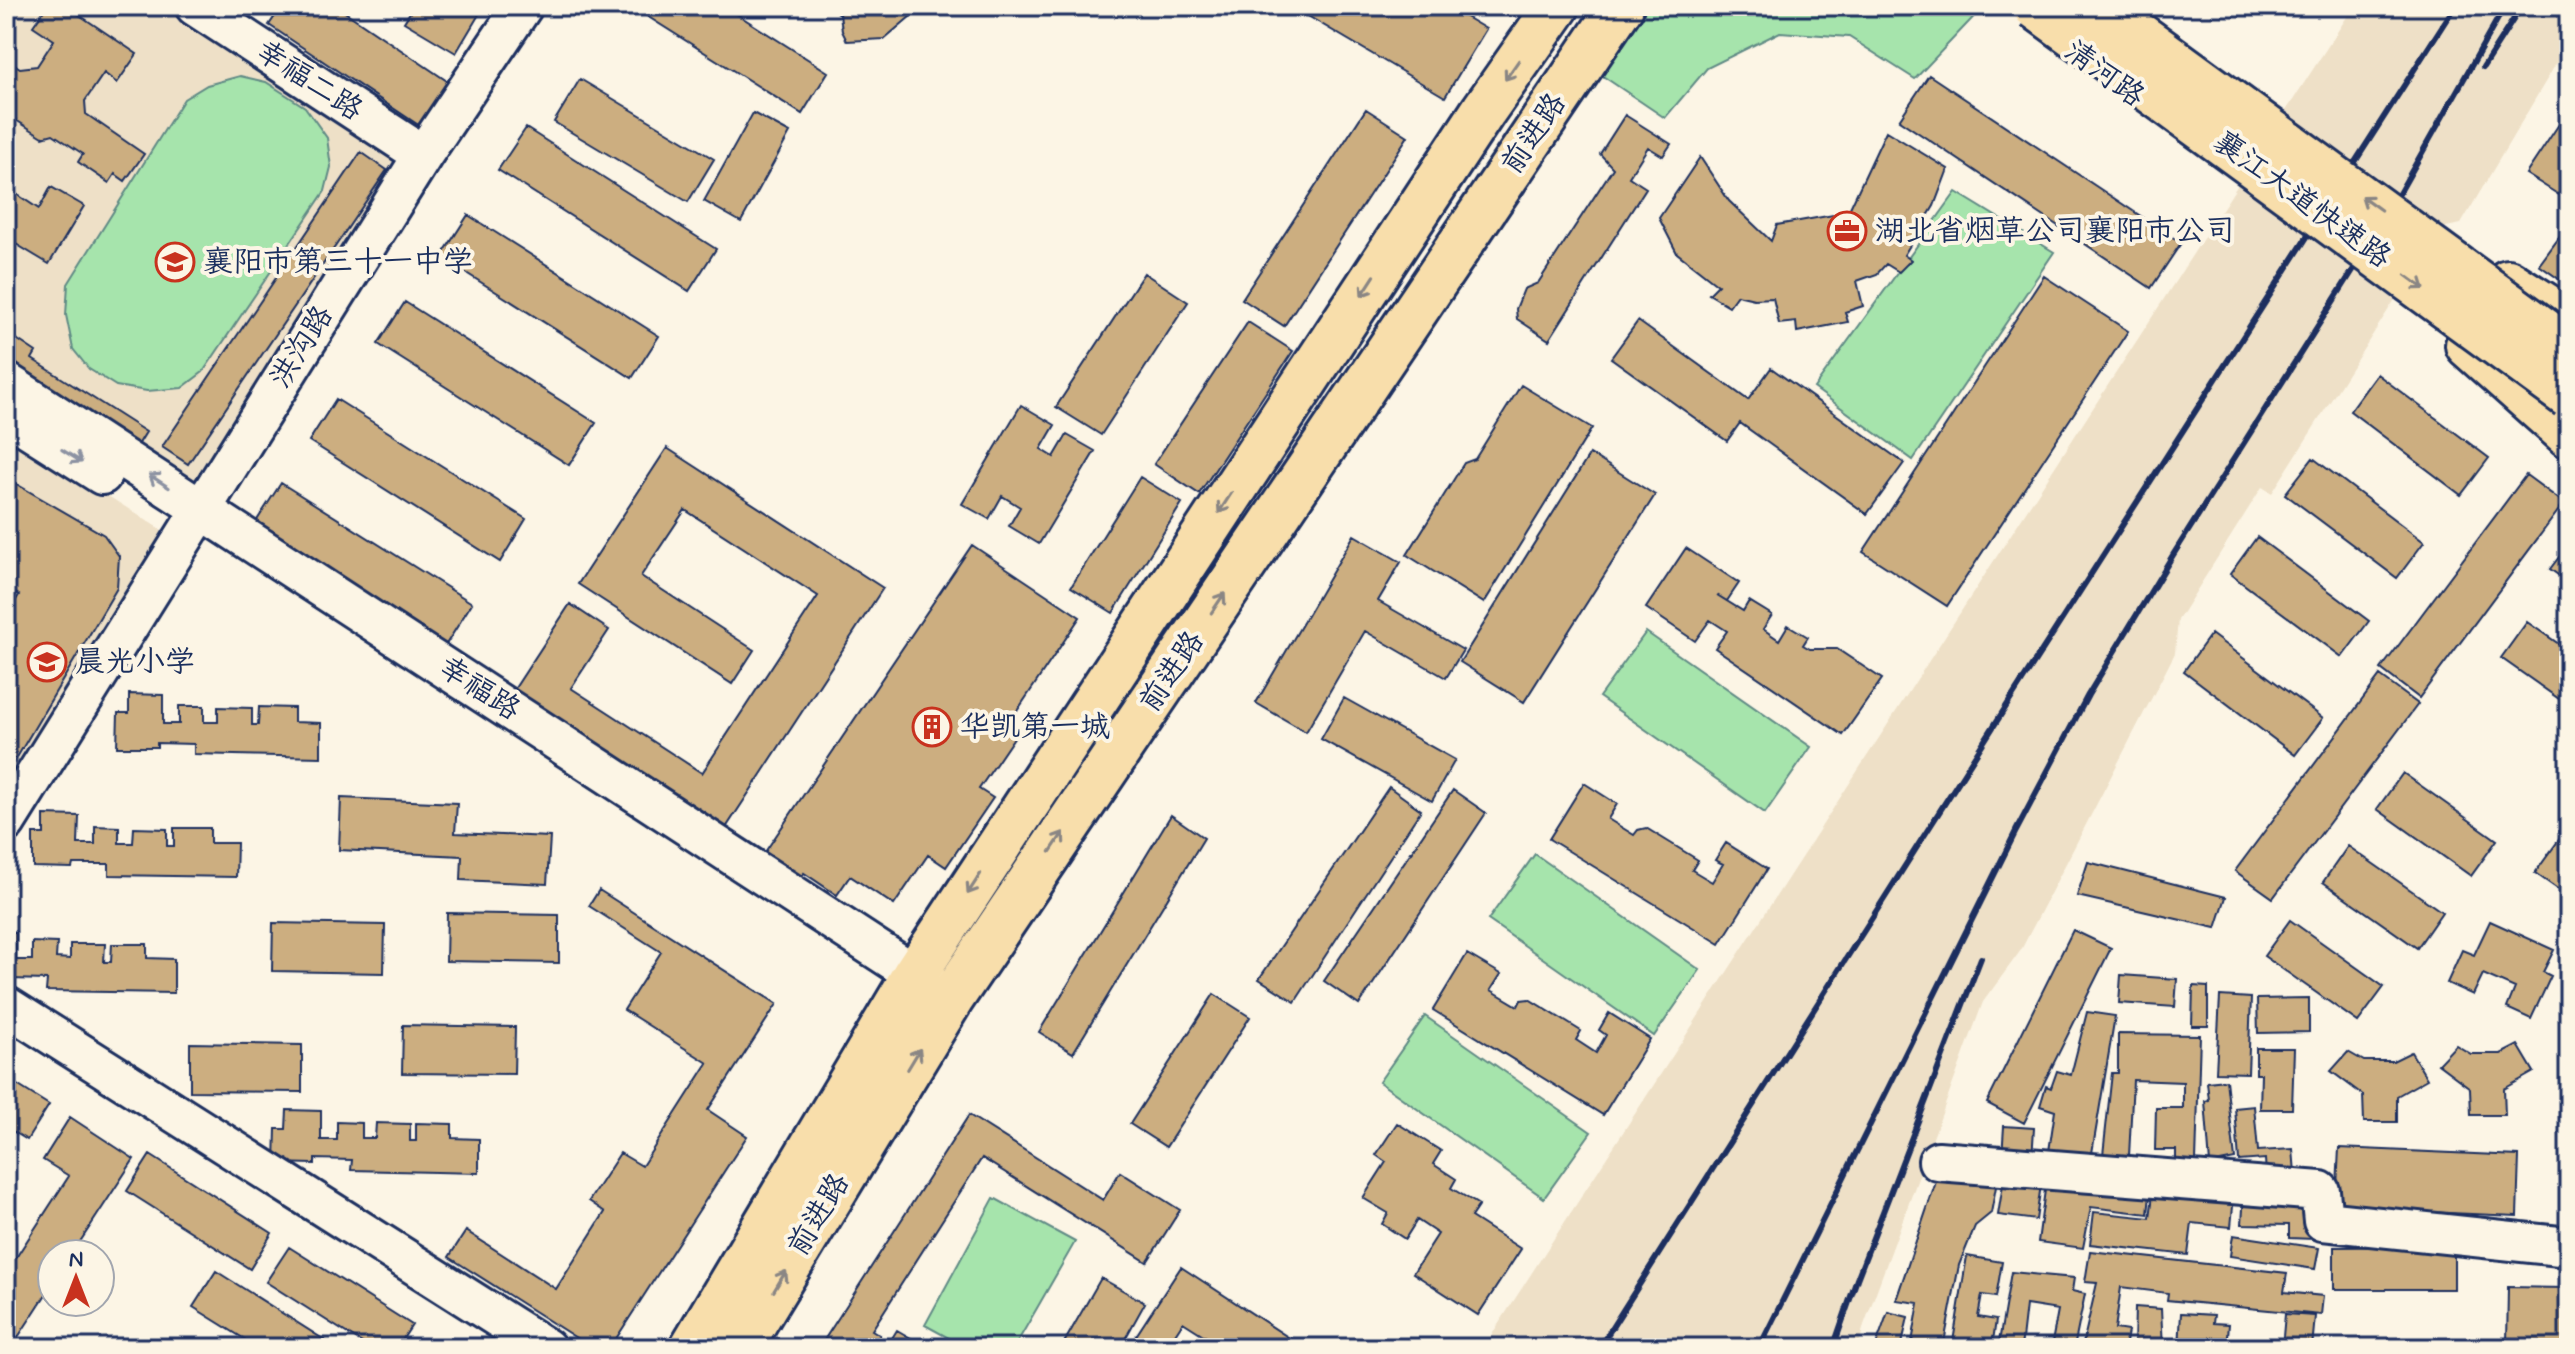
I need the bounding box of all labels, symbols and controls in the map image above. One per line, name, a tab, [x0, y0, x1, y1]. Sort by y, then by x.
street label: 幸福二路	[248, 32, 370, 130]
street label: 清河路	[2056, 32, 2152, 116]
one-way arrow	[1504, 58, 1520, 80]
street label: 前进路	[1493, 86, 1575, 182]
street label: 襄江大道快速路	[2206, 123, 2398, 277]
one-way arrow	[2361, 195, 2382, 212]
office icon: 湖北省烟草公司襄阳市公司	[1826, 210, 1868, 252]
place label: 湖北省烟草公司襄阳市公司	[1875, 212, 2235, 251]
school or university icon: 襄阳市第三十一中学	[154, 241, 196, 283]
place label: 襄阳市第三十一中学	[203, 243, 473, 282]
one-way arrow	[2404, 273, 2425, 290]
one-way arrow	[1360, 275, 1376, 297]
street label: 洪沟路	[262, 299, 342, 395]
one-way arrow	[60, 448, 83, 464]
one-way arrow	[149, 473, 171, 489]
one-way arrow	[1217, 492, 1233, 514]
one-way arrow	[1210, 592, 1226, 614]
street label: 前进路	[1131, 624, 1213, 720]
school or university icon: 晨光小学	[26, 641, 68, 683]
place label: 晨光小学	[75, 643, 195, 682]
street label: 幸福路	[431, 648, 527, 730]
building icon: 华凯第一城	[911, 706, 953, 748]
place label: 华凯第一城	[960, 708, 1110, 747]
one-way arrow	[1049, 831, 1065, 853]
one-way arrow	[966, 872, 982, 895]
one-way arrow	[906, 1048, 922, 1071]
street label: 前进路	[779, 1166, 859, 1264]
north arrow	[36, 1238, 116, 1318]
text: N	[69, 1246, 83, 1274]
one-way arrow	[772, 1270, 788, 1293]

